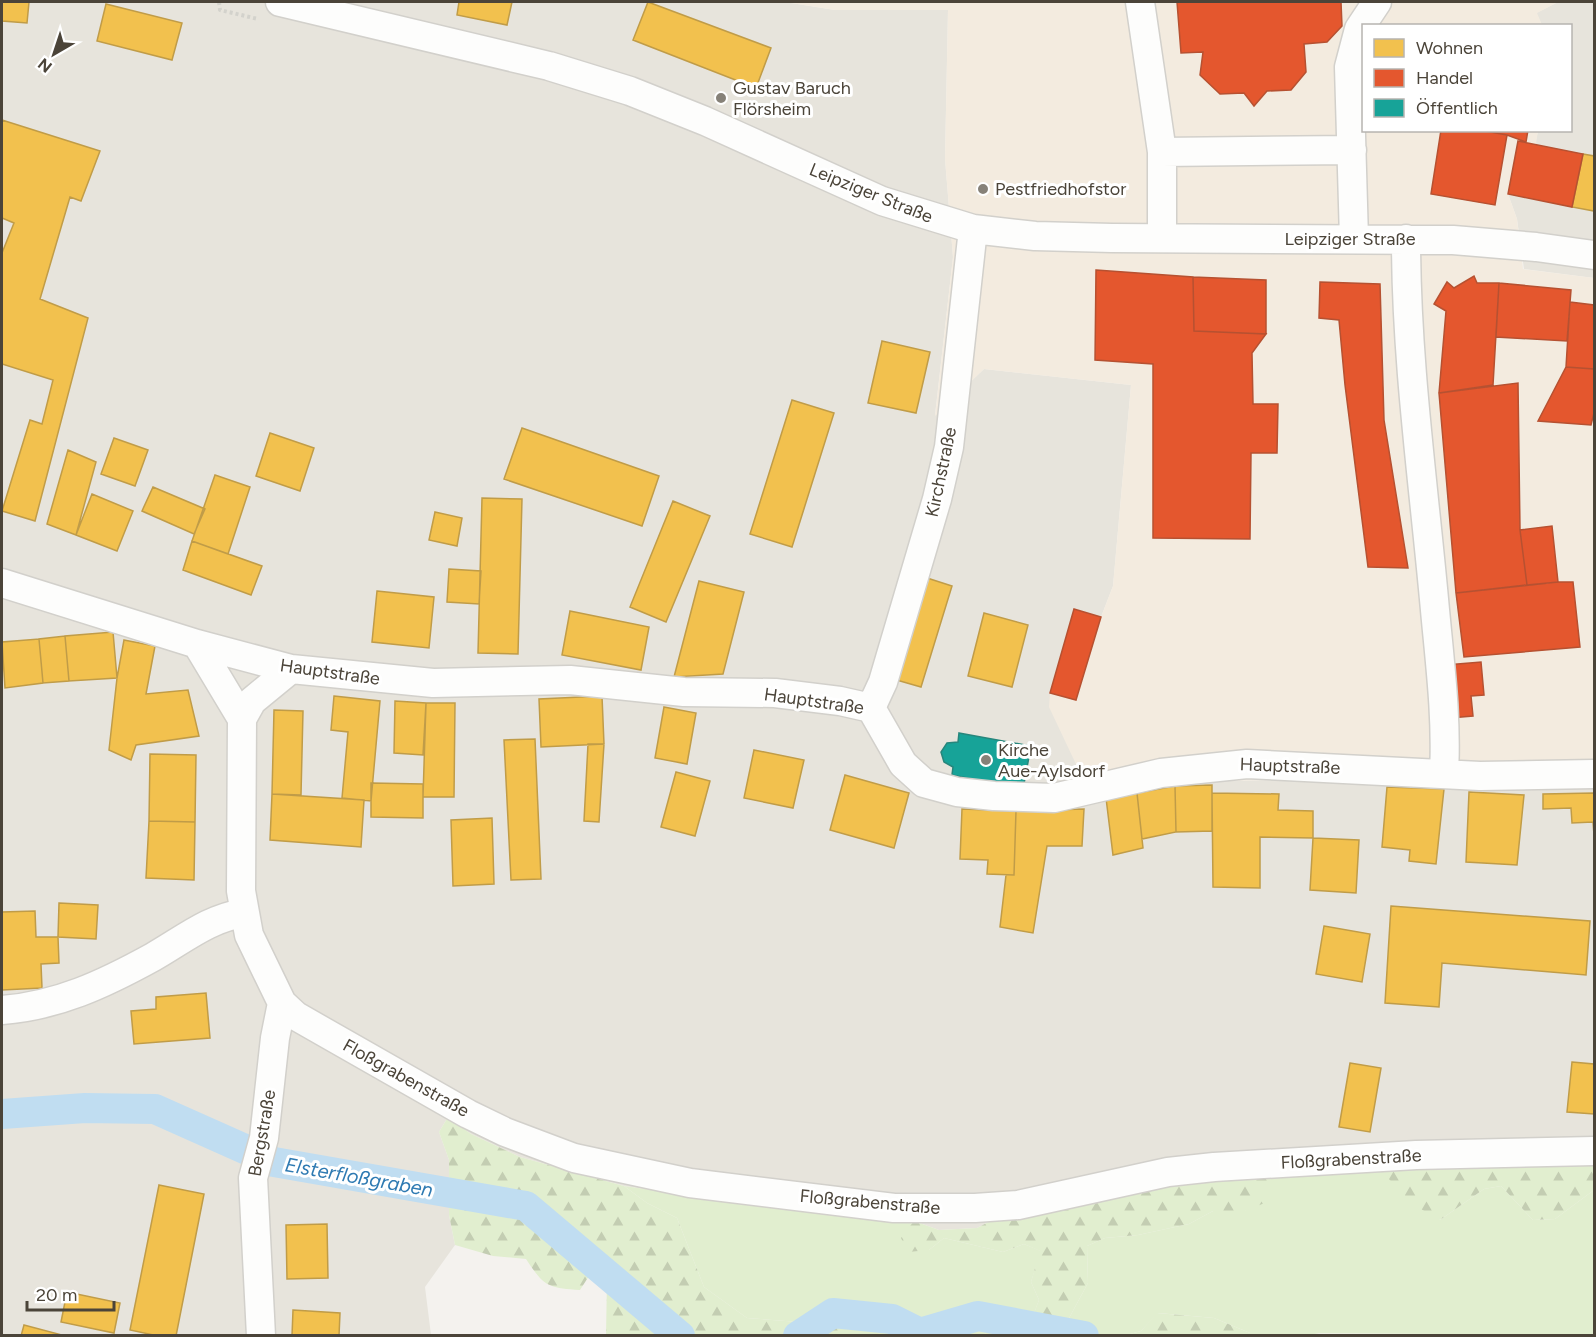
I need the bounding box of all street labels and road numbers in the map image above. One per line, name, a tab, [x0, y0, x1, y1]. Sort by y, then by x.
street label: Leipziger Straße	[806, 158, 936, 228]
street label: Leipziger Straße	[1284, 228, 1416, 250]
street label: Kirchstraße	[921, 425, 961, 519]
street label: Hauptstraße	[279, 654, 382, 690]
street label: Hauptstraße	[763, 683, 866, 719]
street label: Hauptstraße	[1239, 753, 1341, 779]
street label: Floßgrabenstraße	[339, 1034, 473, 1122]
street label: Bergstraße	[244, 1088, 280, 1178]
street label: Floßgrabenstraße	[1280, 1144, 1422, 1174]
street label: Floßgrabenstraße	[799, 1185, 941, 1219]

